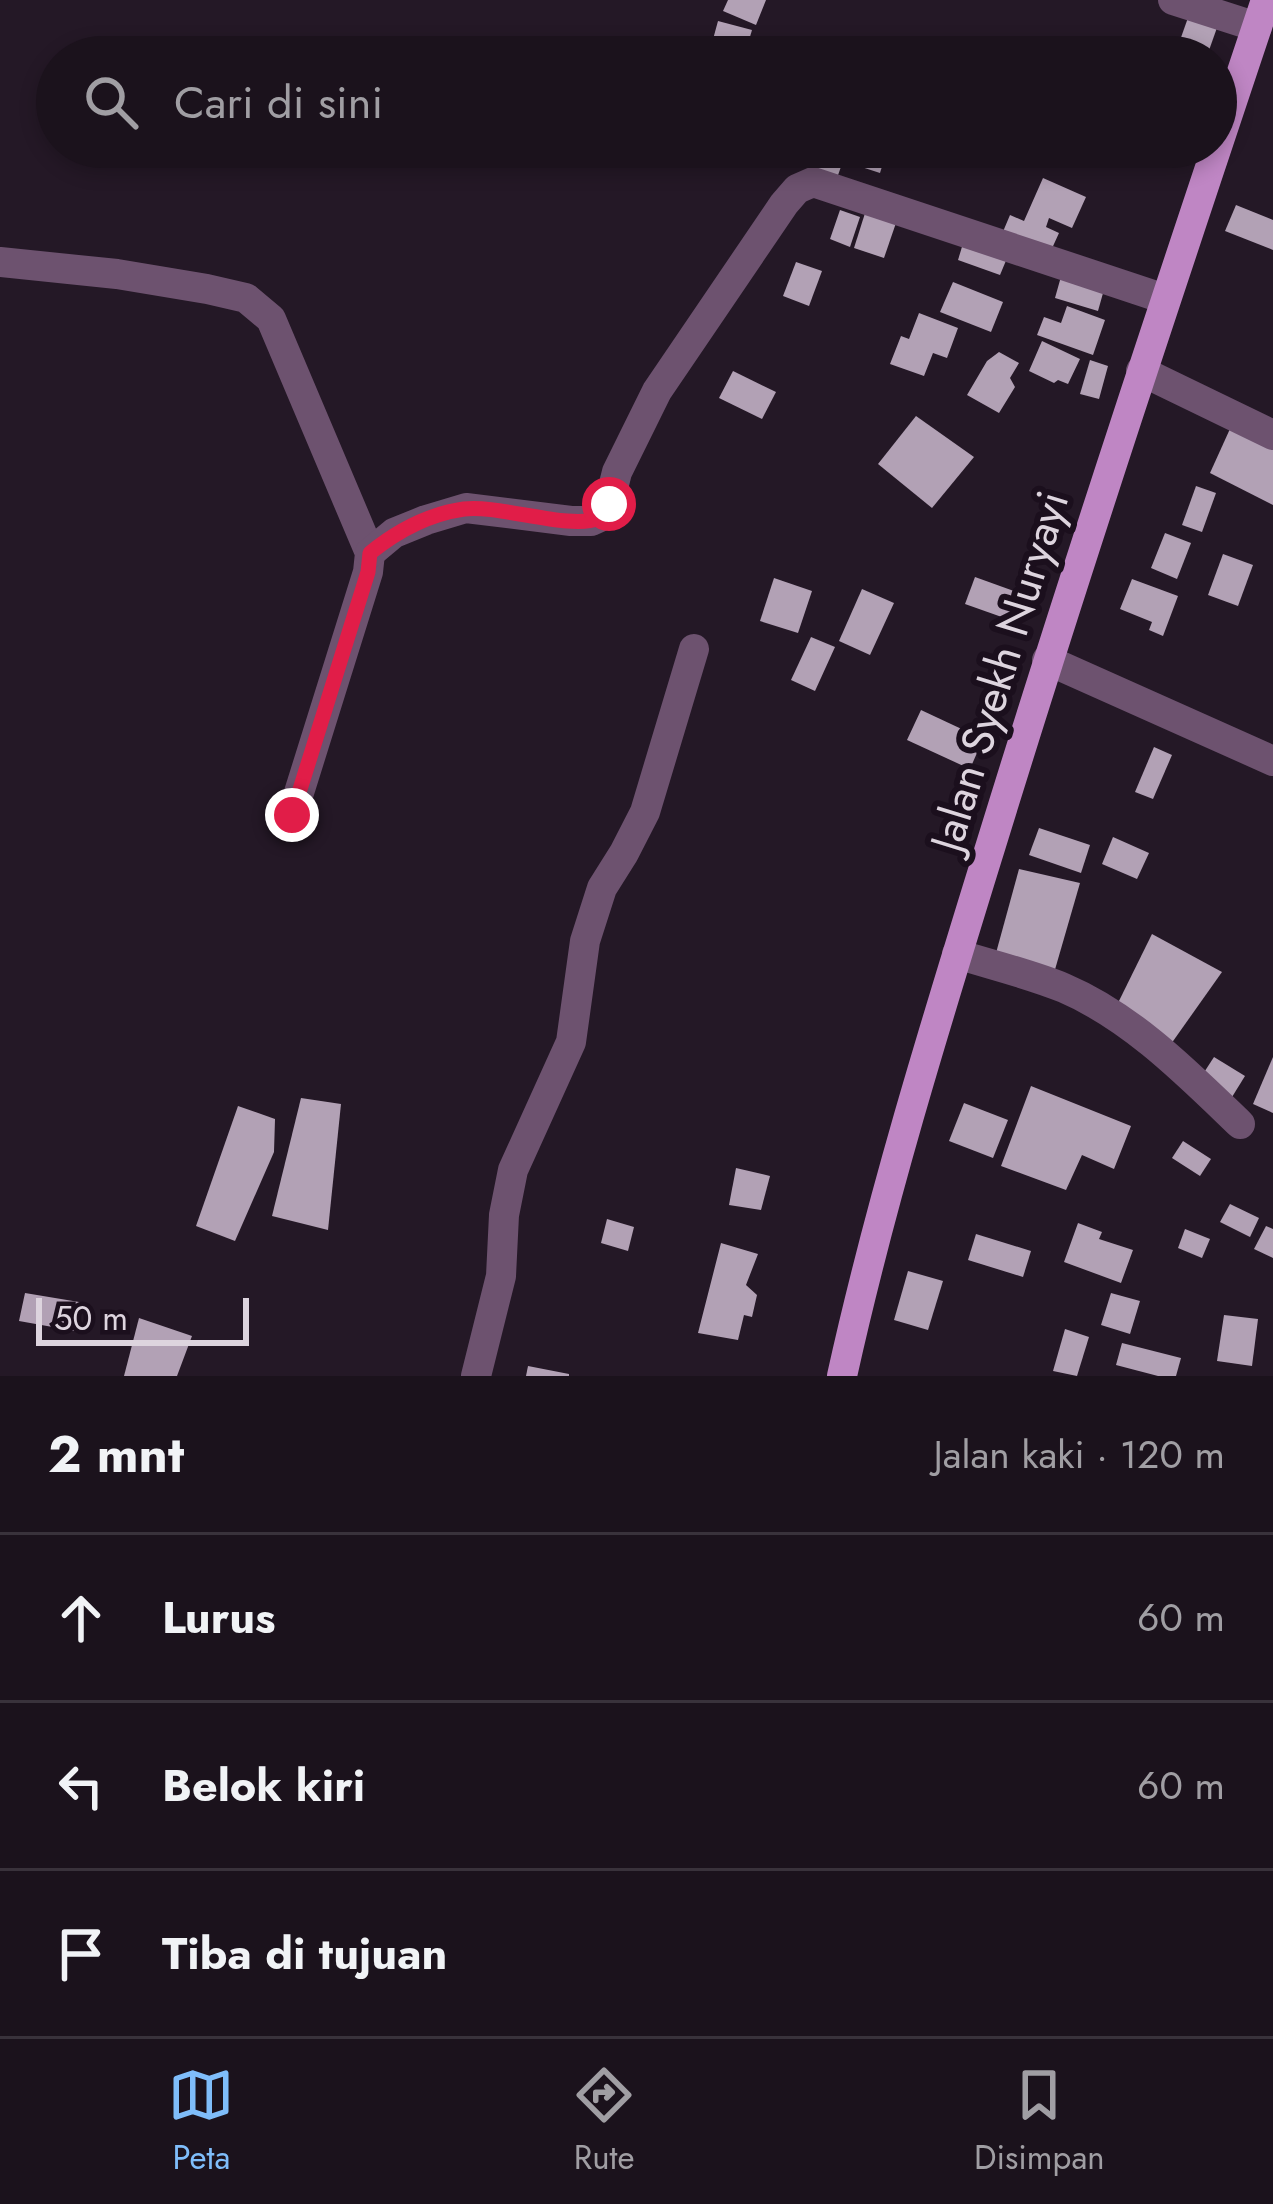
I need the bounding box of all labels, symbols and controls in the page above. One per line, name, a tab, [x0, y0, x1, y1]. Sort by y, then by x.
search box	[36, 36, 1237, 168]
icon: search	[78, 69, 144, 135]
text: Cari di sini	[174, 70, 383, 135]
route start	[582, 477, 636, 531]
street label: Jalan Syekh Nuryayi	[912, 483, 1085, 864]
route end	[265, 788, 319, 842]
scale bar	[36, 1292, 249, 1345]
text: 50 m	[54, 1295, 128, 1342]
text: 2 mnt	[48, 1417, 184, 1491]
text: Jalan kaki · 120 m	[933, 1426, 1225, 1483]
icon: ahead	[48, 1585, 114, 1651]
text: Lurus	[162, 1585, 276, 1650]
text: 60 m	[1137, 1589, 1225, 1646]
icon: left	[48, 1753, 114, 1819]
text: Belok kiri	[162, 1753, 365, 1818]
text: 60 m	[1137, 1757, 1225, 1814]
icon: arrive	[48, 1921, 114, 1987]
text: Tiba di tujuan	[162, 1921, 447, 1986]
tab: Peta	[168, 2062, 234, 2181]
tab: Rute	[571, 2062, 637, 2181]
tab: Disimpan	[974, 2062, 1105, 2181]

